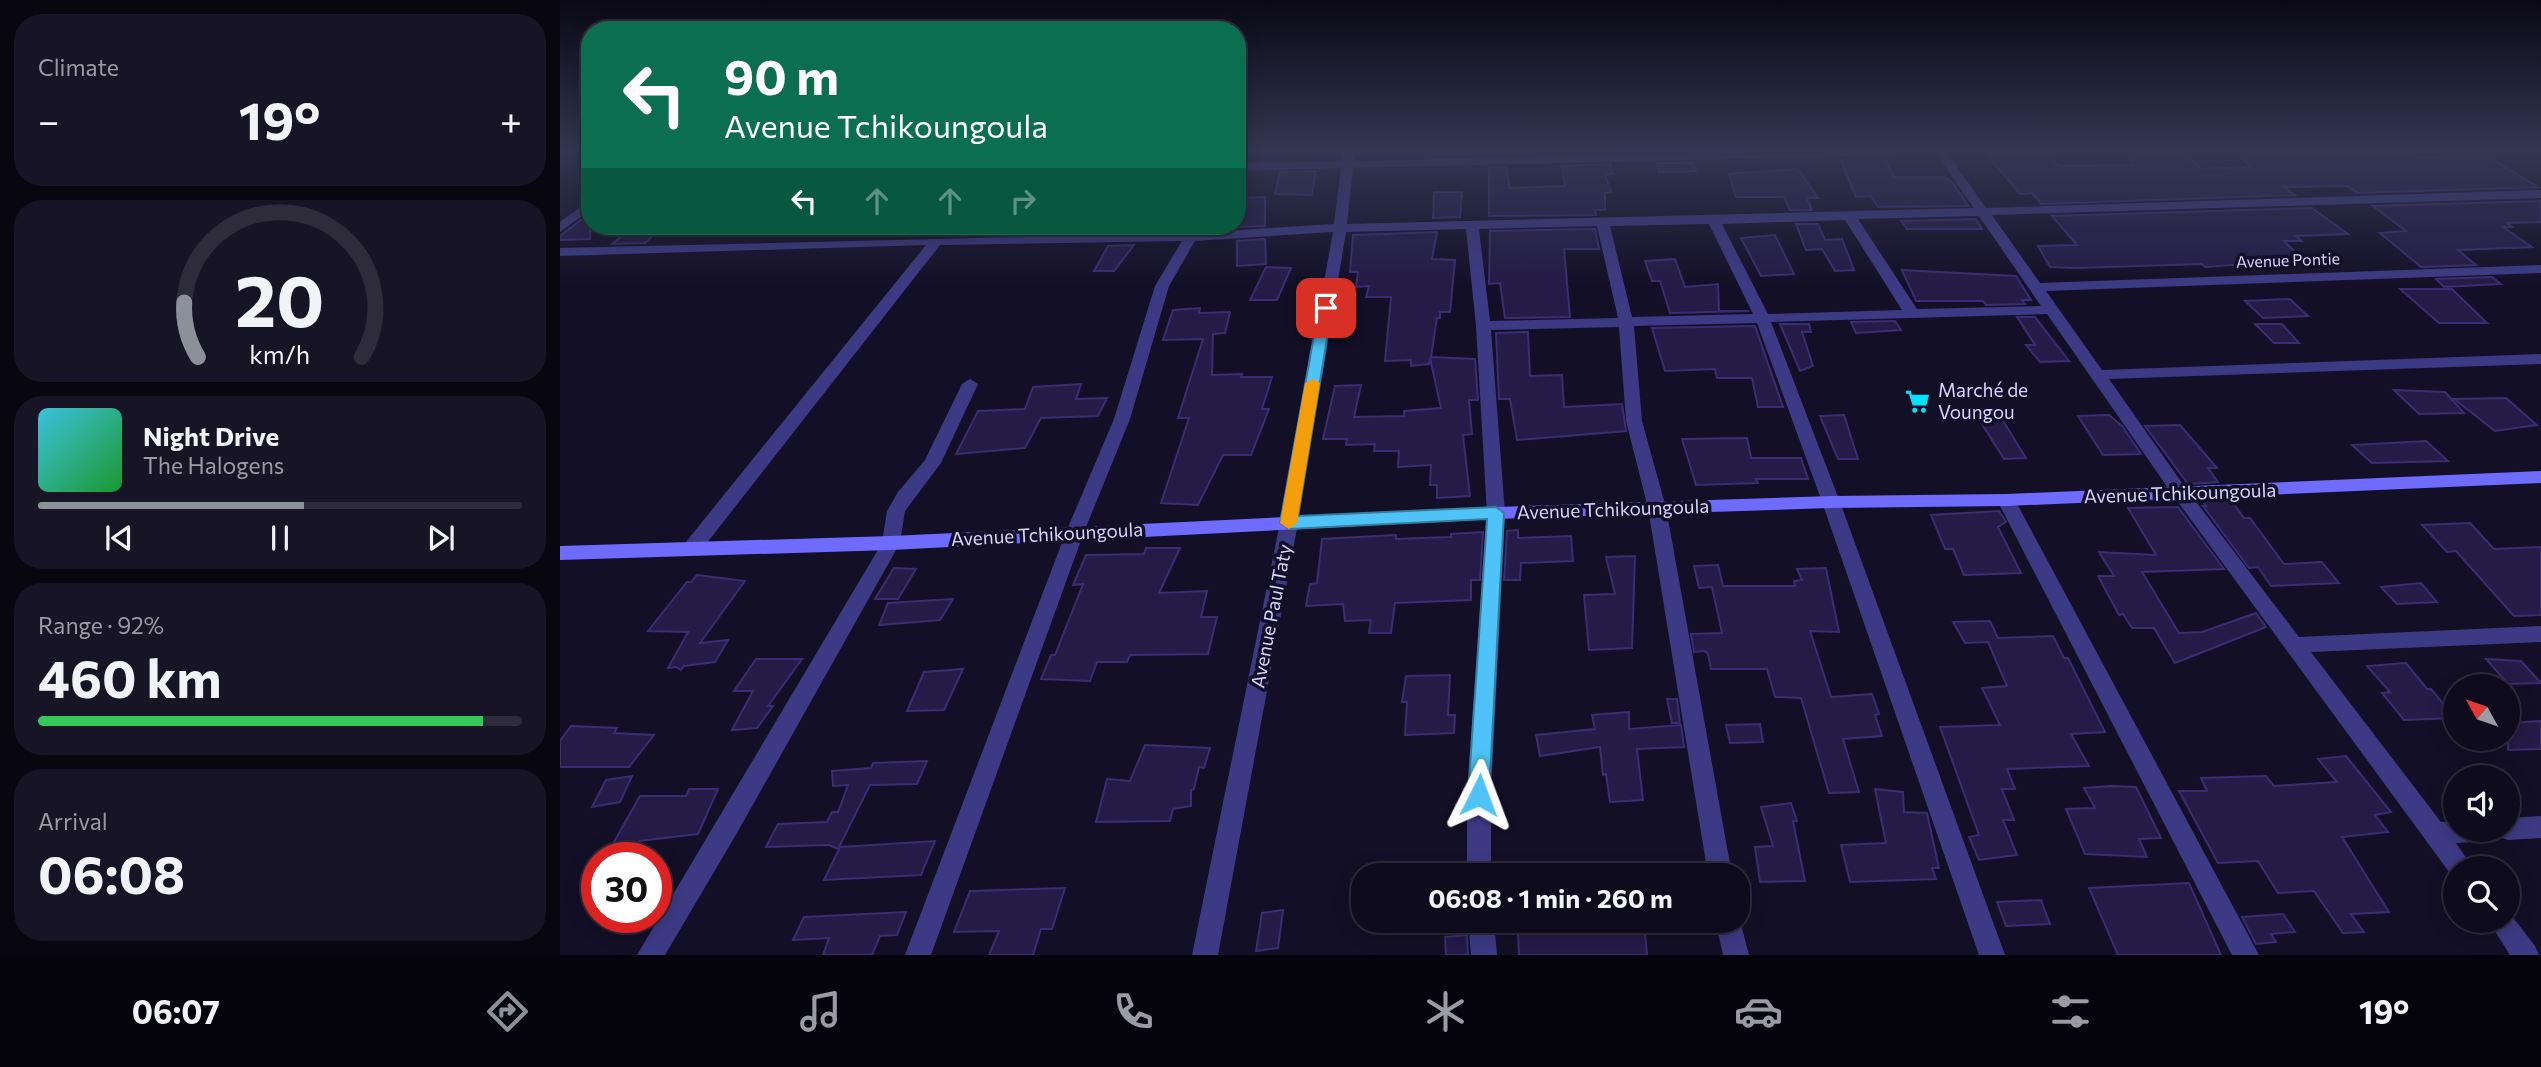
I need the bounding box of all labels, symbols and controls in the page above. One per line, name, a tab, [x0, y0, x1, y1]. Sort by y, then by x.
text: 90 m	[724, 45, 839, 105]
icon: left	[609, 49, 700, 140]
text: Climate	[38, 53, 119, 81]
text: 19°	[239, 87, 320, 151]
text: −	[38, 96, 60, 143]
text: +	[500, 96, 522, 143]
text: Avenue Tchikoungoula	[724, 105, 1048, 145]
icon: left	[785, 182, 823, 220]
icon: ahead	[858, 182, 896, 220]
icon: ahead	[931, 182, 969, 220]
icon: right	[1004, 182, 1042, 220]
street label: Avenue Pontie	[2236, 248, 2340, 271]
text: 20	[235, 254, 325, 343]
pin	[1296, 278, 1356, 338]
icon: arrive	[1307, 289, 1345, 327]
text: km/h	[250, 339, 310, 369]
place label: Marché de Voungou	[1938, 378, 2028, 423]
supermarket icon: Marché de Voungou	[1904, 387, 1932, 415]
text: Night Drive	[143, 420, 279, 451]
text: The Halogens	[143, 451, 284, 479]
street label: Avenue Tchikoungoula	[2083, 478, 2277, 507]
street label: Avenue Tchikoungoula	[1516, 494, 1710, 523]
street label: Avenue Tchikoungoula	[950, 517, 1144, 550]
icon: previous	[100, 519, 138, 557]
icon: pause	[261, 519, 299, 557]
icon: next	[422, 519, 460, 557]
street label: Avenue Paul Taty	[1245, 542, 1296, 690]
text: Range · 92%	[38, 611, 164, 639]
text: 460 km	[38, 645, 222, 709]
north arrow	[2443, 674, 2520, 751]
map controls	[2443, 674, 2520, 933]
position arrow	[1442, 758, 1516, 832]
button: sound	[2443, 765, 2520, 842]
text: Arrival	[38, 807, 108, 835]
text: 06:08	[38, 841, 185, 905]
speed limit sign: 30	[581, 842, 672, 933]
button: search	[2443, 856, 2520, 933]
text: 06:08 · 1 min · 260 m	[1428, 882, 1673, 913]
icon: directions	[483, 987, 532, 1036]
icon: music	[796, 987, 845, 1036]
icon: phone	[1109, 987, 1158, 1036]
icon: climate	[1421, 987, 1470, 1036]
icon: car	[1734, 987, 1783, 1036]
icon: filters	[2046, 987, 2095, 1036]
text: 06:07	[132, 991, 220, 1031]
text: 19°	[2359, 991, 2409, 1031]

